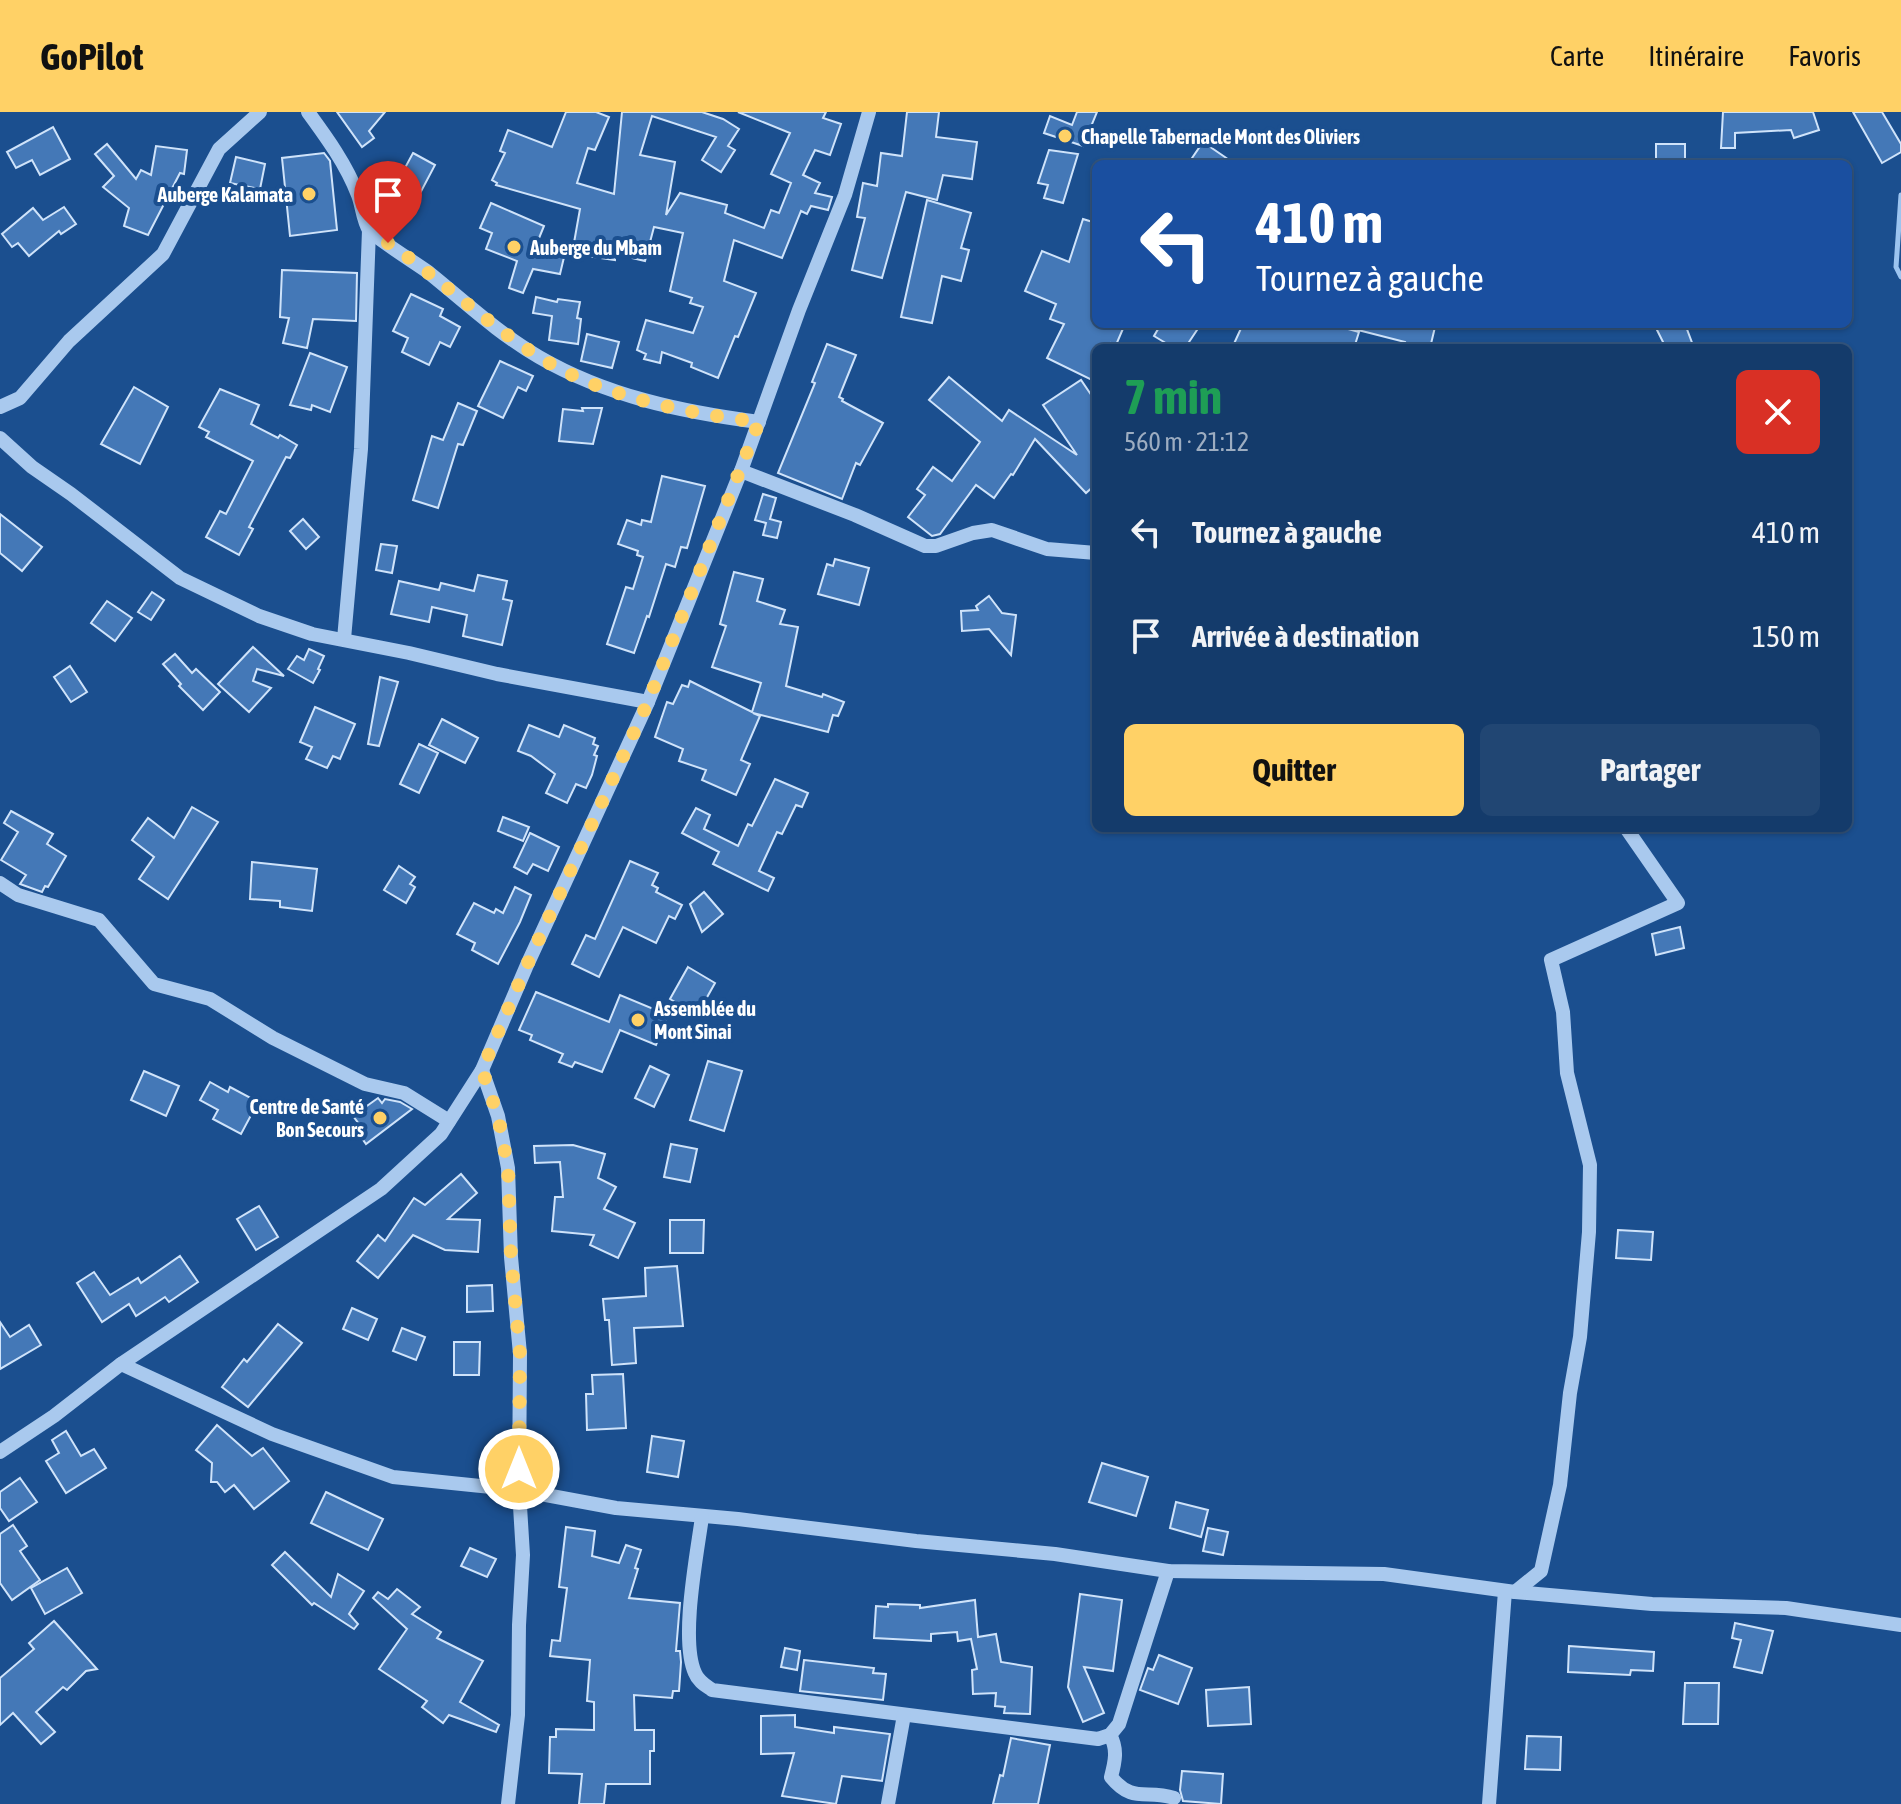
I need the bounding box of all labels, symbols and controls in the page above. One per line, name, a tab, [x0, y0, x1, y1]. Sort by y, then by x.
text: GoPilot	[40, 35, 143, 78]
text: Carte	[1550, 40, 1604, 72]
text: Itinéraire	[1648, 40, 1744, 72]
text: Favoris	[1788, 40, 1861, 72]
place label: Chapelle Tabernacle Mont des Oliviers	[1081, 125, 1360, 148]
marker: Chapelle Tabernacle Mont des Oliviers	[1056, 127, 1074, 145]
pin	[354, 161, 422, 243]
icon: arrive	[366, 173, 410, 217]
place label: Auberge Kalamata	[157, 183, 293, 206]
marker: Auberge Kalamata	[300, 185, 318, 203]
text: 410 m	[1256, 191, 1383, 255]
icon: left	[1124, 192, 1228, 296]
place label: Auberge du Mbam	[529, 236, 662, 259]
marker: Auberge du Mbam	[505, 238, 523, 256]
text: Tournez à gauche	[1256, 257, 1484, 299]
text: 7 min	[1124, 369, 1222, 424]
button: close	[1736, 370, 1820, 454]
text: 560 m · 21:12	[1124, 427, 1249, 457]
icon: left	[1124, 510, 1168, 554]
text: Tournez à gauche	[1192, 515, 1382, 549]
text: 410 m	[1752, 515, 1820, 549]
icon: arrive	[1124, 614, 1168, 658]
text: Arrivée à destination	[1192, 619, 1419, 653]
text: 150 m	[1752, 619, 1820, 653]
button: Quitter	[1124, 724, 1464, 816]
button: Partager	[1480, 724, 1820, 816]
place label: Assemblée du Mont Sinai	[653, 997, 756, 1043]
marker: Assemblée du Mont Sinai	[629, 1011, 647, 1029]
place label: Centre de Santé Bon Secours	[249, 1095, 364, 1141]
marker: Centre de Santé Bon Secours	[371, 1109, 389, 1127]
position arrow	[477, 1427, 561, 1511]

